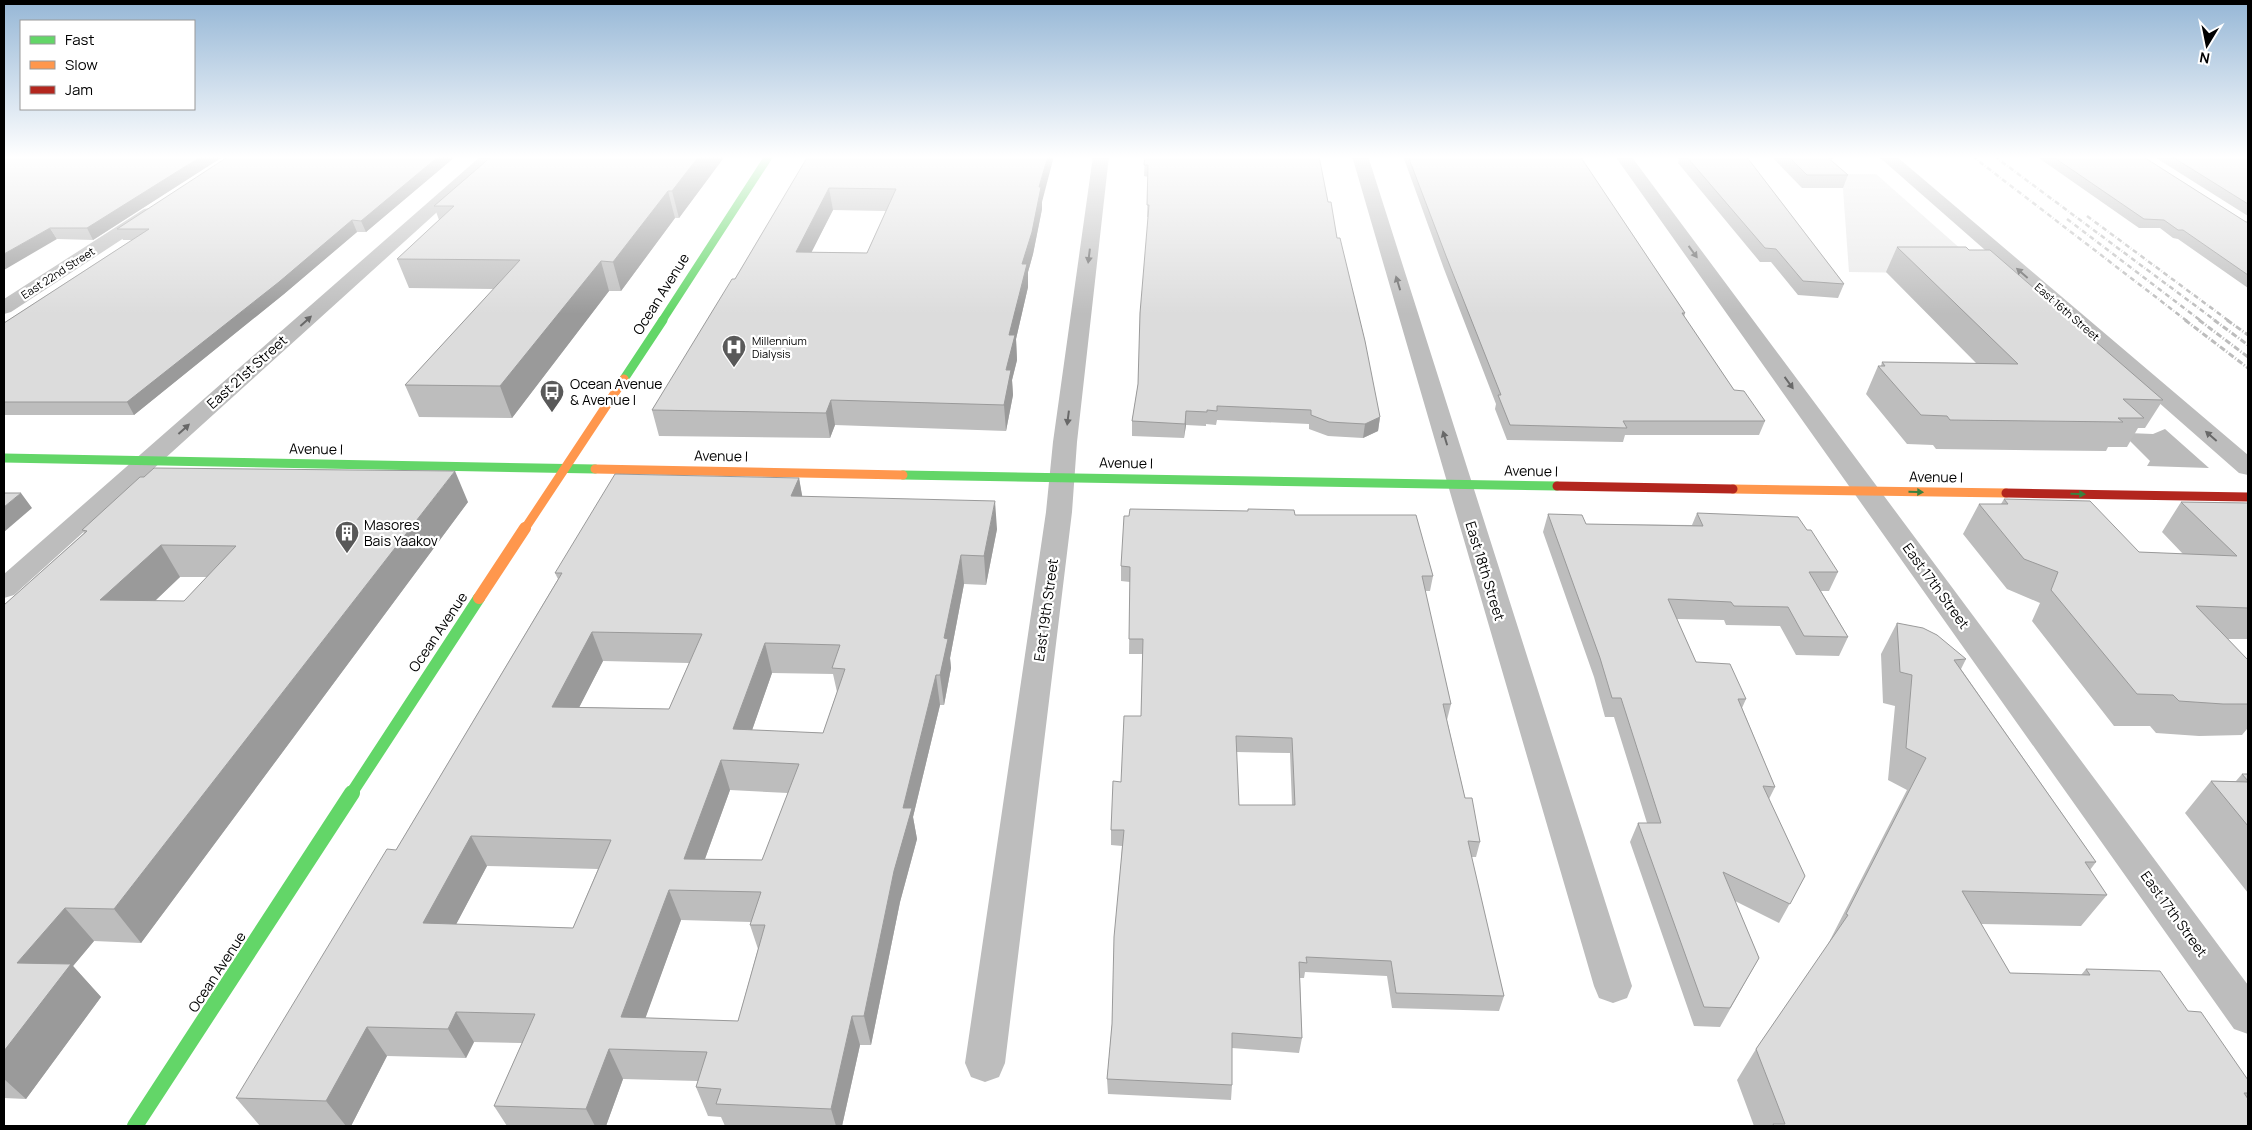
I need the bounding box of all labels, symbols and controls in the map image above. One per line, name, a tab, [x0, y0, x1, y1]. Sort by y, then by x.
legend	[20, 20, 195, 110]
north arrow	[2182, 20, 2232, 70]
text: Fast	[65, 29, 94, 50]
text: N	[2198, 48, 2211, 69]
text: Slow	[65, 54, 98, 75]
text: Jam	[65, 79, 93, 100]
street label: East 22nd Street	[18, 243, 97, 302]
one-way arrow	[1688, 245, 1698, 259]
street label: Ocean Avenue	[628, 249, 693, 338]
one-way arrow	[1085, 249, 1093, 265]
one-way arrow	[2016, 268, 2028, 279]
one-way arrow	[1393, 275, 1401, 290]
street label: East 16th Street	[2032, 279, 2103, 344]
one-way arrow	[299, 315, 311, 327]
street label: East 21st Street	[202, 330, 291, 413]
place label: Millennium Dialysis	[752, 333, 807, 361]
hospital icon: Millennium Dialysis	[721, 334, 747, 368]
place label: Ocean Avenue & Avenue I	[570, 374, 663, 409]
one-way arrow	[1784, 376, 1794, 390]
bus stop icon: Ocean Avenue & Avenue I	[539, 379, 565, 413]
one-way arrow	[1064, 410, 1072, 426]
one-way arrow	[178, 423, 191, 434]
one-way arrow	[2206, 430, 2218, 442]
one-way arrow	[1440, 431, 1448, 446]
street label: Avenue I	[289, 439, 343, 458]
street label: Avenue I	[694, 446, 748, 465]
street label: Avenue I	[1099, 453, 1153, 472]
street label: Avenue I	[1504, 461, 1558, 480]
street label: Avenue I	[1909, 467, 1963, 486]
one-way arrow	[1908, 488, 1924, 496]
one-way arrow	[2071, 490, 2087, 498]
place label: Masores Bais Yaakov	[364, 515, 438, 550]
street label: East 18th Street	[1461, 519, 1510, 623]
building icon: Masores Bais Yaakov	[334, 520, 360, 554]
street label: East 17th Street	[1899, 539, 1974, 633]
street label: East 19th Street	[1029, 557, 1062, 663]
street label: Ocean Avenue	[404, 588, 471, 675]
street label: East 17th Street	[2137, 867, 2212, 961]
street label: Ocean Avenue	[183, 928, 250, 1016]

